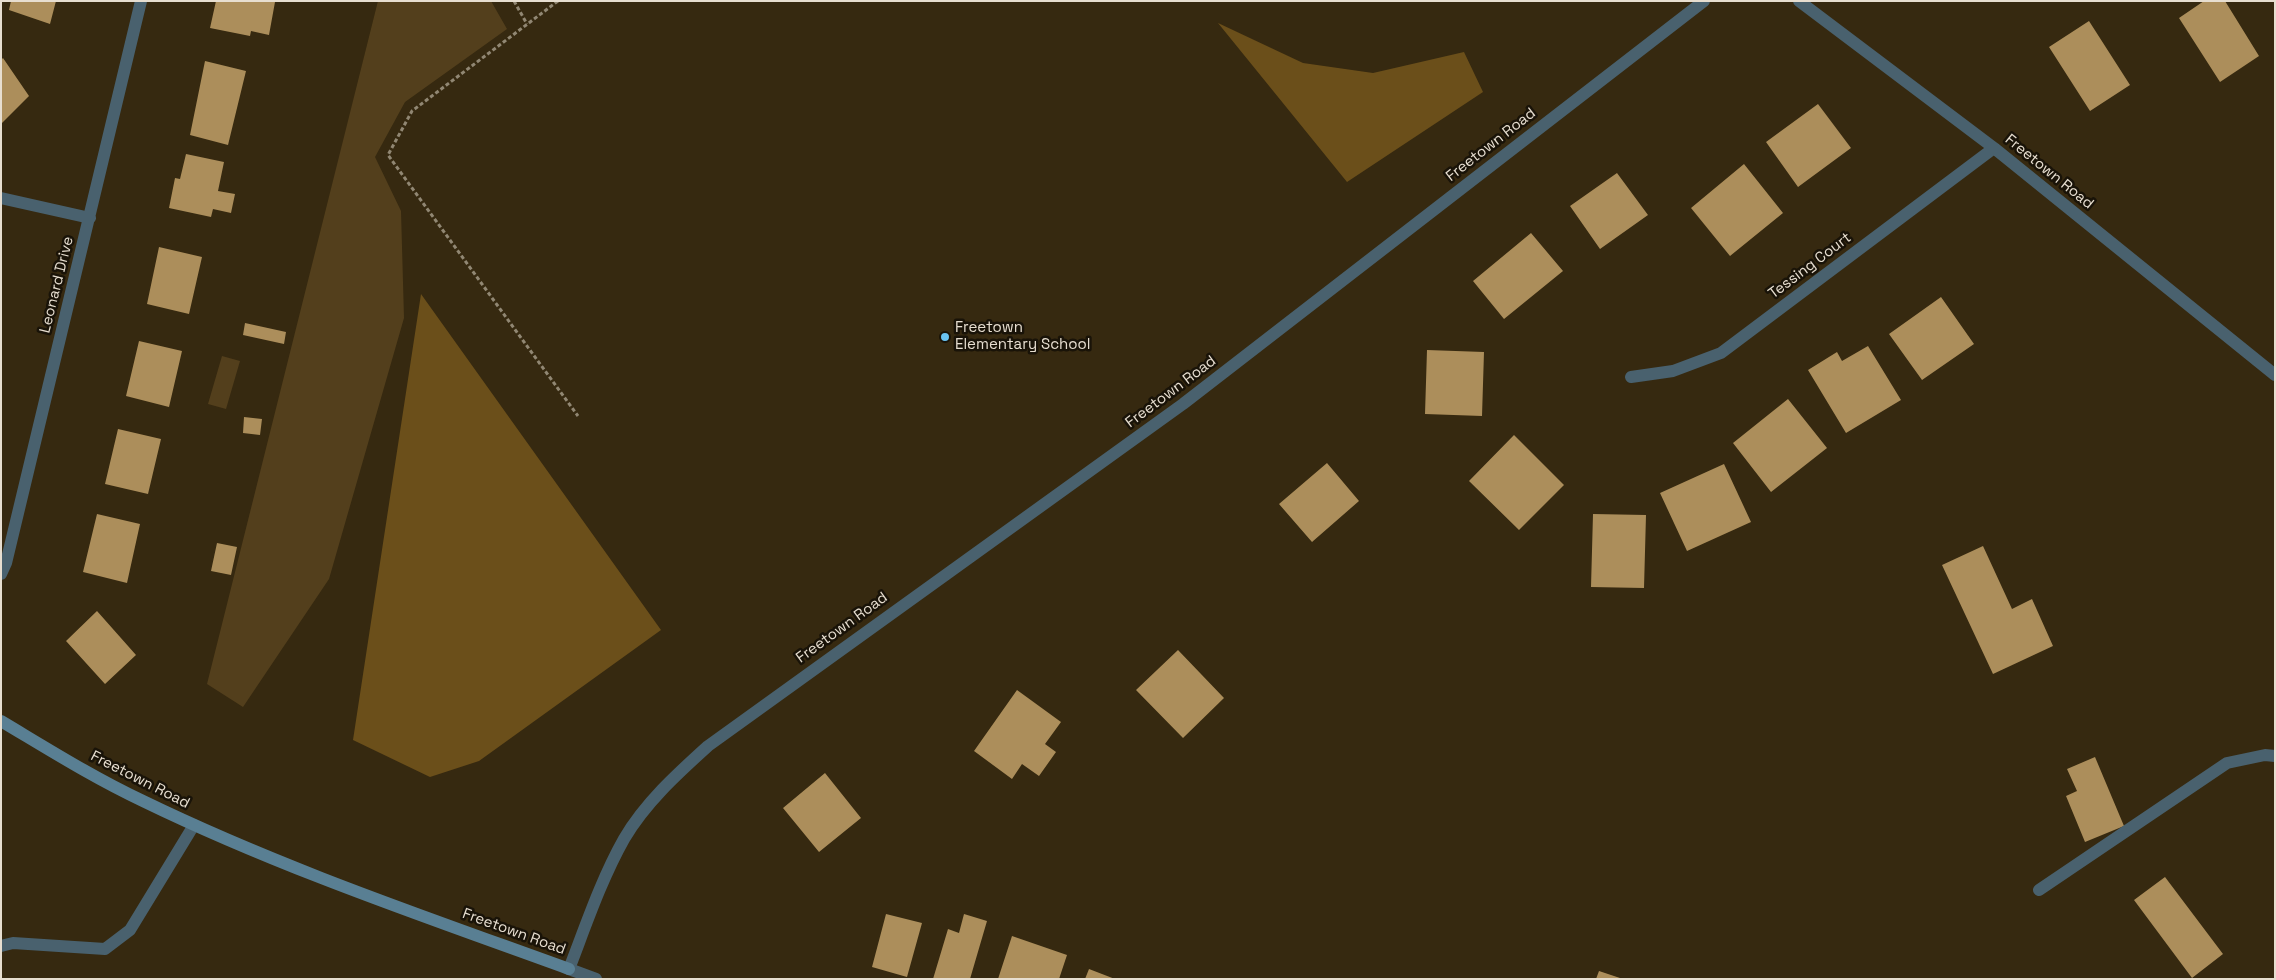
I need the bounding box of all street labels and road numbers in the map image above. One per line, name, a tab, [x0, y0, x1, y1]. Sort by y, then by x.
street label: Freetown Road	[1443, 104, 1539, 186]
street label: Freetown Road	[2001, 131, 2097, 213]
street label: Tessing Court	[1765, 229, 1855, 303]
street label: Leonard Drive	[36, 235, 78, 335]
street label: Freetown Road	[1122, 352, 1220, 432]
street label: Freetown Road	[793, 589, 891, 667]
street label: Freetown Road	[88, 747, 192, 813]
street label: Freetown Road	[460, 905, 568, 959]

